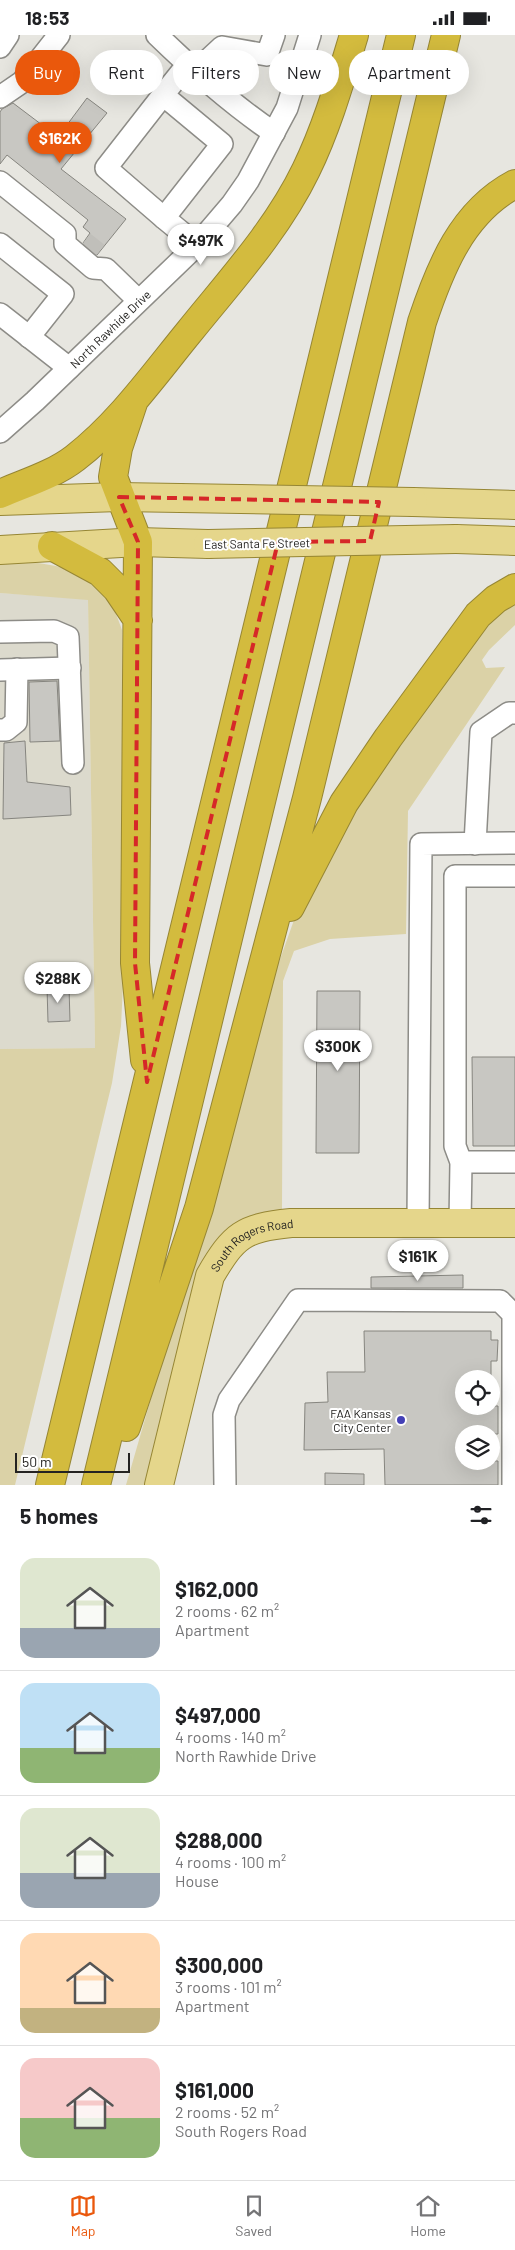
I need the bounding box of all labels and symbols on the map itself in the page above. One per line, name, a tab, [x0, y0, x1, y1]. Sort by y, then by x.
pin: $162K	[25, 121, 95, 164]
pin: $497K	[166, 223, 236, 266]
street label: North Rawhide Drive	[67, 287, 153, 371]
street label: East Santa Fe Street	[204, 535, 310, 551]
pin: $288K	[23, 961, 93, 1004]
pin: $300K	[303, 1029, 373, 1072]
street label: South Rogers Road	[207, 1216, 294, 1274]
pin: $161K	[383, 1239, 453, 1282]
place label: FAA Kansas City Center	[330, 1406, 392, 1434]
marker: FAA Kansas City Center	[395, 1414, 407, 1426]
scale bar	[15, 1450, 130, 1473]

